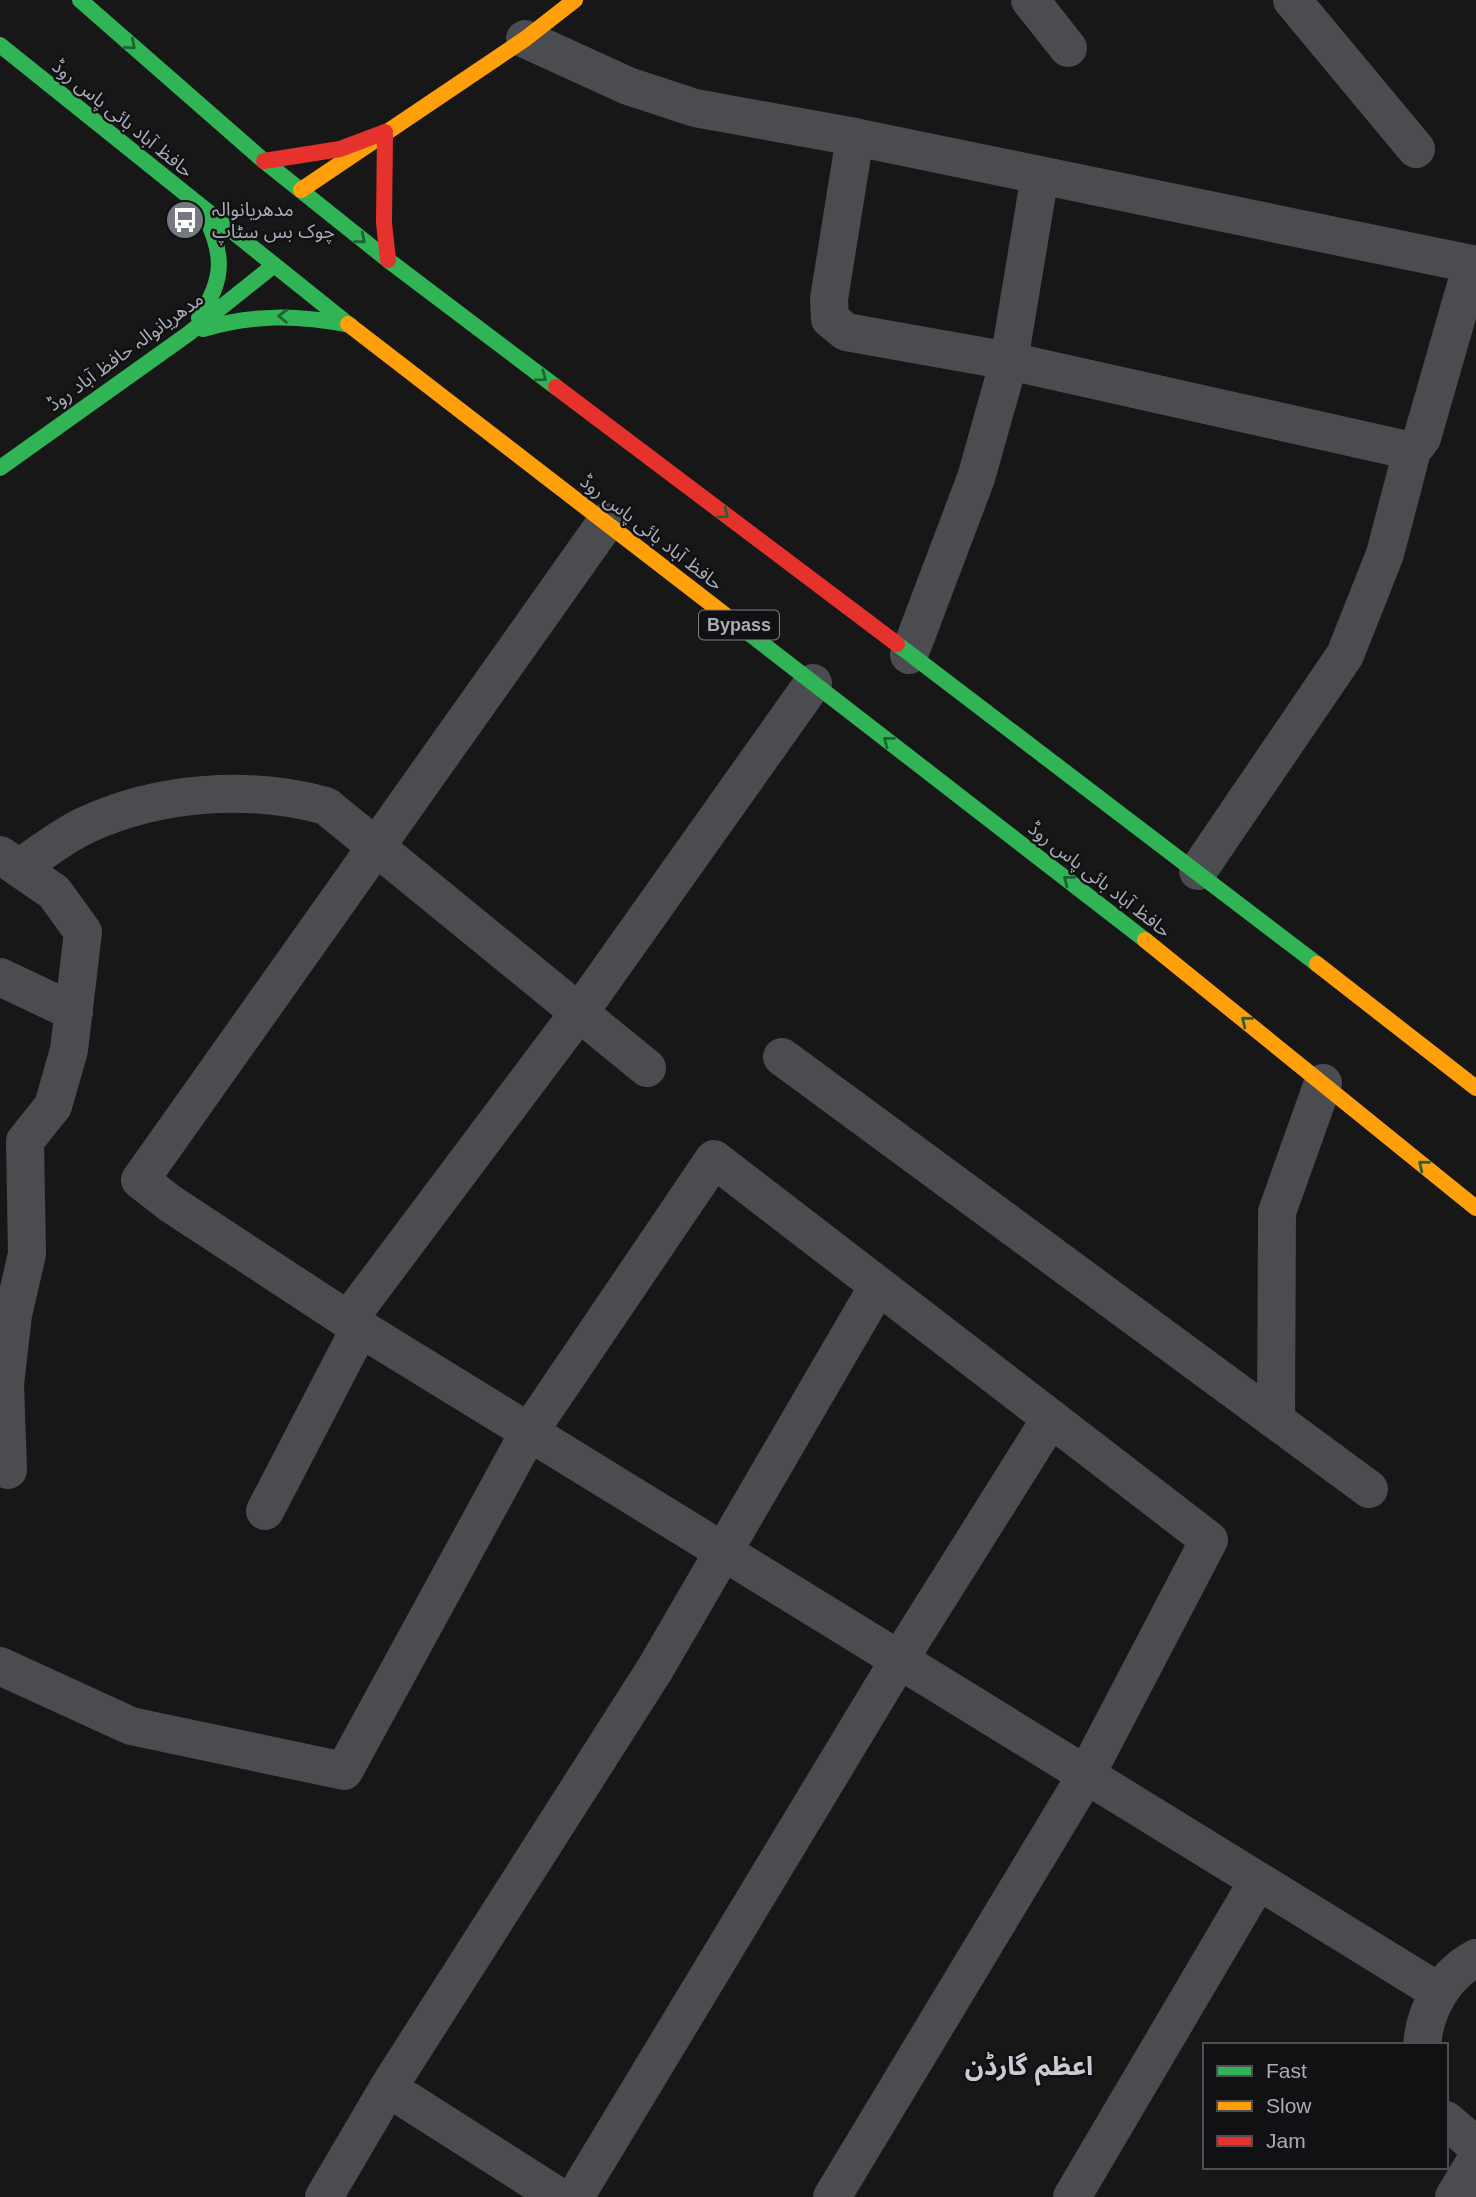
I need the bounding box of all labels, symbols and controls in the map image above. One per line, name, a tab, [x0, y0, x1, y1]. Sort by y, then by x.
one-way arrow	[123, 37, 136, 49]
street label: حافظ آباد بائی پاس روڈ	[47, 55, 197, 183]
bus stop icon: مدھریانوالہ چوک بس سٹاپ	[164, 199, 206, 241]
place label: مدھریانوالہ چوک بس سٹاپ	[212, 199, 335, 245]
one-way arrow	[354, 230, 366, 243]
street label: مدھریانوالہ حافظ آباد روڈ	[43, 288, 208, 416]
one-way arrow	[277, 308, 288, 323]
one-way arrow	[534, 368, 547, 381]
street label: حافظ آباد بائی پاس روڈ	[575, 470, 727, 596]
one-way arrow	[716, 506, 728, 519]
road number: Bypass	[699, 610, 779, 640]
one-way arrow	[883, 737, 896, 750]
street label: حافظ آباد بائی پاس روڈ	[1023, 817, 1175, 943]
one-way arrow	[1063, 876, 1076, 889]
one-way arrow	[1242, 1017, 1255, 1029]
one-way arrow	[1419, 1160, 1431, 1173]
legend	[1203, 2043, 1448, 2169]
district label: اعظم گارڈن	[965, 2051, 1093, 2086]
text: Fast	[1266, 2059, 1307, 2082]
text: Slow	[1266, 2094, 1312, 2117]
text: Jam	[1266, 2129, 1306, 2152]

